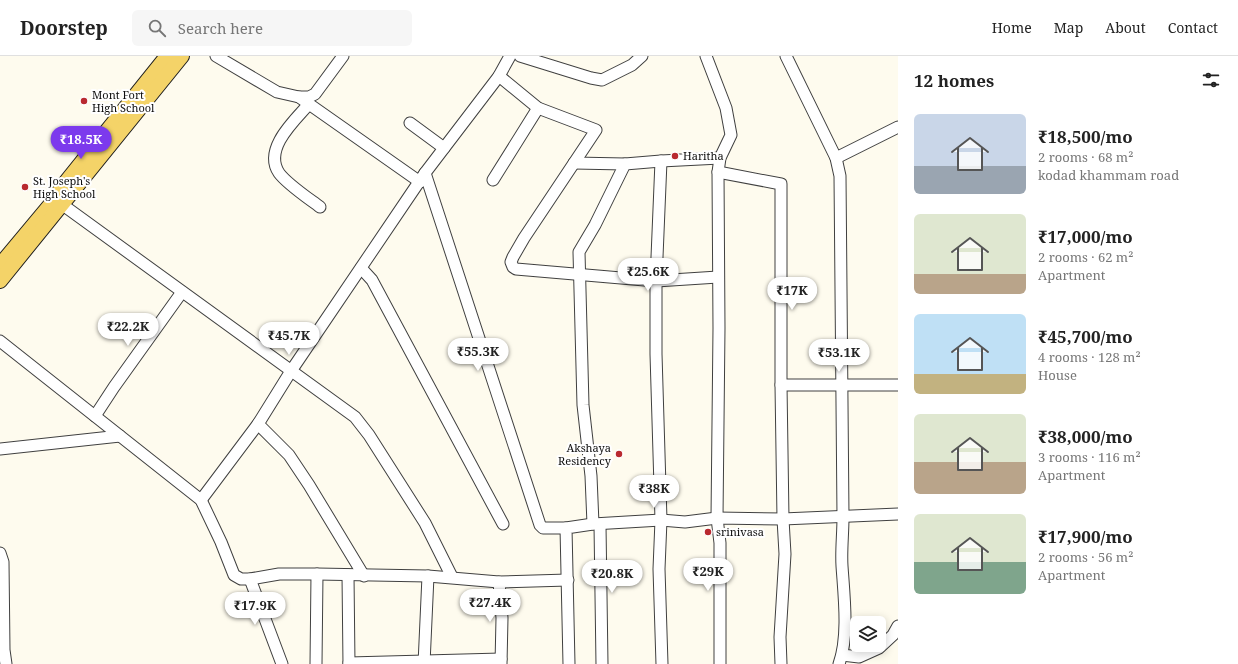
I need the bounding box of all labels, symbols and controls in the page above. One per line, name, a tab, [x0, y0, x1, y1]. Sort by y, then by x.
search box	[132, 10, 412, 46]
text: Doorstep	[20, 15, 108, 41]
icon: search	[146, 17, 168, 39]
text: Search here	[178, 18, 263, 38]
text: Home	[992, 18, 1032, 37]
text: Map	[1054, 18, 1083, 37]
text: About	[1105, 18, 1146, 37]
text: Contact	[1168, 18, 1218, 37]
text: 12 homes	[914, 69, 994, 92]
icon: filters	[1200, 69, 1222, 91]
place label: Mont Fort High School	[92, 87, 155, 115]
marker: Mont Fort High School	[79, 96, 89, 106]
text: ₹18,500/mo	[1038, 125, 1133, 148]
pin: ₹18.5K	[48, 126, 114, 160]
text: ₹18.5K	[60, 130, 102, 148]
icon: home	[946, 130, 994, 178]
place label: Haritha	[683, 148, 724, 163]
text: 2 rooms · 68 m²	[1038, 148, 1133, 166]
marker: Haritha	[670, 151, 680, 161]
text: kodad khammam road	[1038, 166, 1179, 184]
place label: St. Joseph's High School	[33, 173, 96, 201]
marker: St. Joseph's High School	[20, 182, 30, 192]
text: ₹17,000/mo	[1038, 225, 1133, 248]
icon: home	[946, 230, 994, 278]
text: 2 rooms · 62 m²	[1038, 248, 1133, 266]
pin: ₹25.6K	[615, 258, 681, 292]
text: ₹25.6K	[627, 262, 669, 280]
text: Apartment	[1038, 266, 1105, 284]
pin: ₹17K	[768, 277, 816, 311]
text: ₹17K	[776, 281, 808, 299]
pin: ₹22.2K	[95, 313, 161, 347]
text: ₹22.2K	[107, 317, 149, 335]
pin: ₹45.7K	[256, 322, 322, 356]
text: ₹45,700/mo	[1038, 325, 1133, 348]
text: ₹45.7K	[268, 326, 310, 344]
icon: home	[946, 330, 994, 378]
pin: ₹55.3K	[445, 338, 511, 372]
pin: ₹53.1K	[806, 339, 872, 373]
text: ₹55.3K	[457, 342, 499, 360]
text: ₹53.1K	[818, 343, 860, 361]
text: 4 rooms · 128 m²	[1038, 348, 1141, 366]
text: House	[1038, 366, 1077, 384]
text: ₹38,000/mo	[1038, 425, 1133, 448]
icon: home	[946, 430, 994, 478]
place label: Akshaya Residency	[558, 440, 612, 468]
text: 3 rooms · 116 m²	[1038, 448, 1141, 466]
marker: Akshaya Residency	[614, 449, 624, 459]
text: Apartment	[1038, 466, 1105, 484]
pin: ₹38K	[630, 475, 678, 509]
text: ₹38K	[638, 479, 670, 497]
place label: srinivasa	[716, 524, 764, 539]
text: ₹17,900/mo	[1038, 525, 1133, 548]
marker: srinivasa	[703, 527, 713, 537]
icon: home	[946, 530, 994, 578]
text: 2 rooms · 56 m²	[1038, 548, 1133, 566]
pin: ₹29K	[684, 558, 732, 592]
pin: ₹20.8K	[579, 560, 645, 594]
text: ₹29K	[692, 562, 724, 580]
text: ₹20.8K	[591, 564, 633, 582]
text: Apartment	[1038, 566, 1105, 584]
pin: ₹27.4K	[457, 589, 523, 623]
pin: ₹17.9K	[222, 592, 288, 626]
text: ₹27.4K	[469, 593, 511, 611]
text: ₹17.9K	[234, 596, 276, 614]
map controls	[850, 616, 886, 652]
button: layers	[850, 616, 886, 652]

